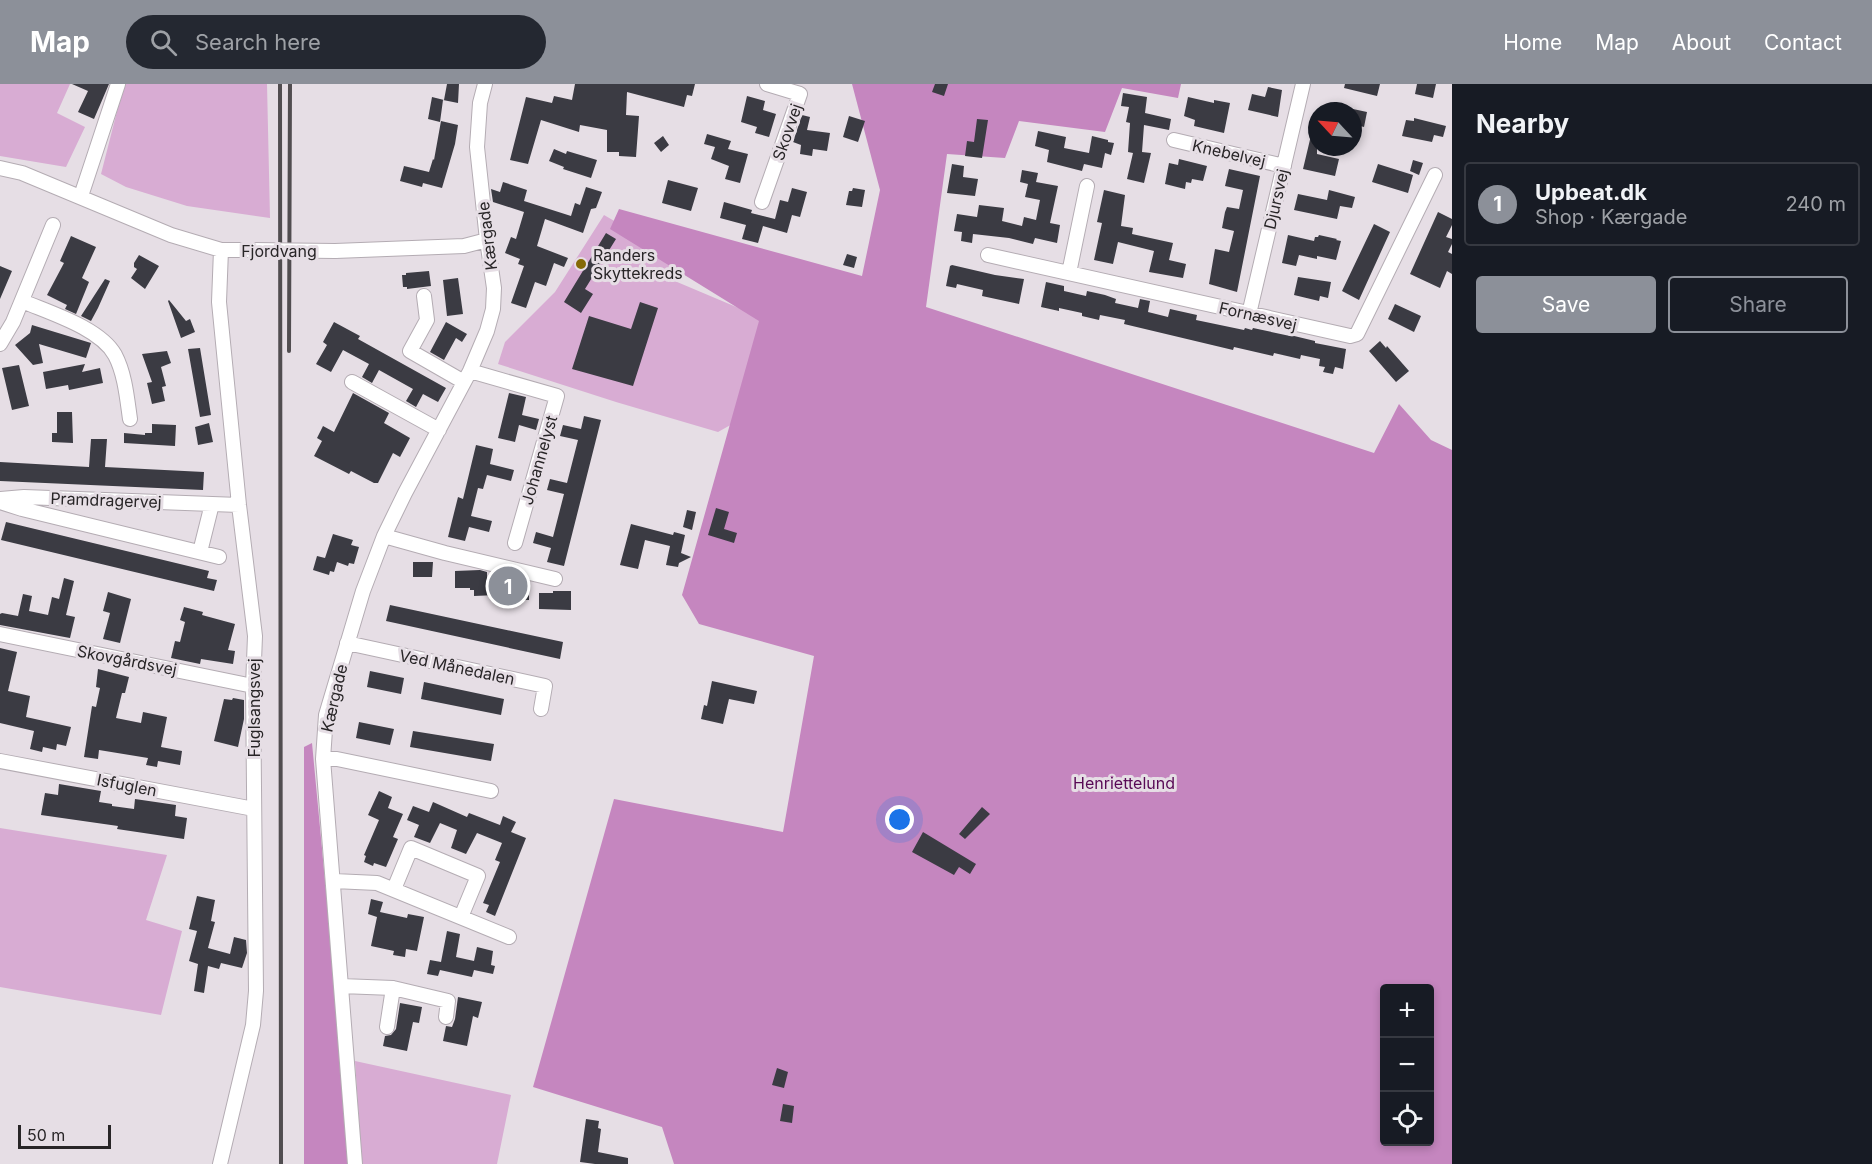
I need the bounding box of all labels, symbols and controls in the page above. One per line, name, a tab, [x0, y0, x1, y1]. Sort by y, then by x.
search box	[126, 15, 546, 69]
text: Map	[30, 25, 90, 59]
icon: search	[147, 26, 180, 59]
text: Search here	[195, 29, 321, 55]
text: Home	[1503, 30, 1562, 55]
text: Map	[1595, 30, 1639, 55]
text: About	[1672, 30, 1731, 55]
text: Contact	[1764, 30, 1842, 55]
street label: Skovvej	[768, 101, 806, 163]
north arrow	[1308, 102, 1362, 156]
text: Nearby	[1476, 108, 1569, 139]
street label: Knebelvej	[1190, 135, 1268, 171]
street label: Djursvej	[1259, 167, 1293, 231]
text: Upbeat.dk	[1535, 179, 1647, 205]
text: 1	[1493, 192, 1502, 216]
text: 240 m	[1785, 192, 1846, 216]
street label: Kærgade	[473, 200, 501, 272]
text: Shop · Kærgade	[1535, 205, 1687, 229]
street label: Fjordvang	[241, 241, 317, 261]
place label: Randers Skyttekreds	[593, 245, 683, 283]
marker: Randers Skyttekreds	[574, 257, 588, 271]
button: Save	[1476, 276, 1656, 333]
button: Share	[1668, 276, 1848, 333]
street label: Fornæsvej	[1217, 297, 1299, 335]
street label: Johannelyst	[517, 413, 561, 507]
street label: Pramdragervej	[50, 488, 162, 512]
pin: 1	[488, 564, 528, 608]
street label: Skovgårdsvej	[75, 641, 179, 679]
street label: Ved Månedalen	[397, 645, 517, 689]
street label: Fuglsangsvej	[244, 658, 264, 758]
street label: Kærgade	[316, 662, 352, 734]
street label: Isfuglen	[95, 769, 159, 801]
park label: Henriettelund	[1073, 773, 1175, 793]
your location	[885, 805, 914, 834]
map controls	[1380, 984, 1434, 1146]
button: +	[1380, 984, 1434, 1038]
button: −	[1380, 1038, 1434, 1092]
button: locate	[1380, 1092, 1434, 1146]
scale bar	[18, 1122, 111, 1150]
text: 50 m	[27, 1125, 65, 1145]

